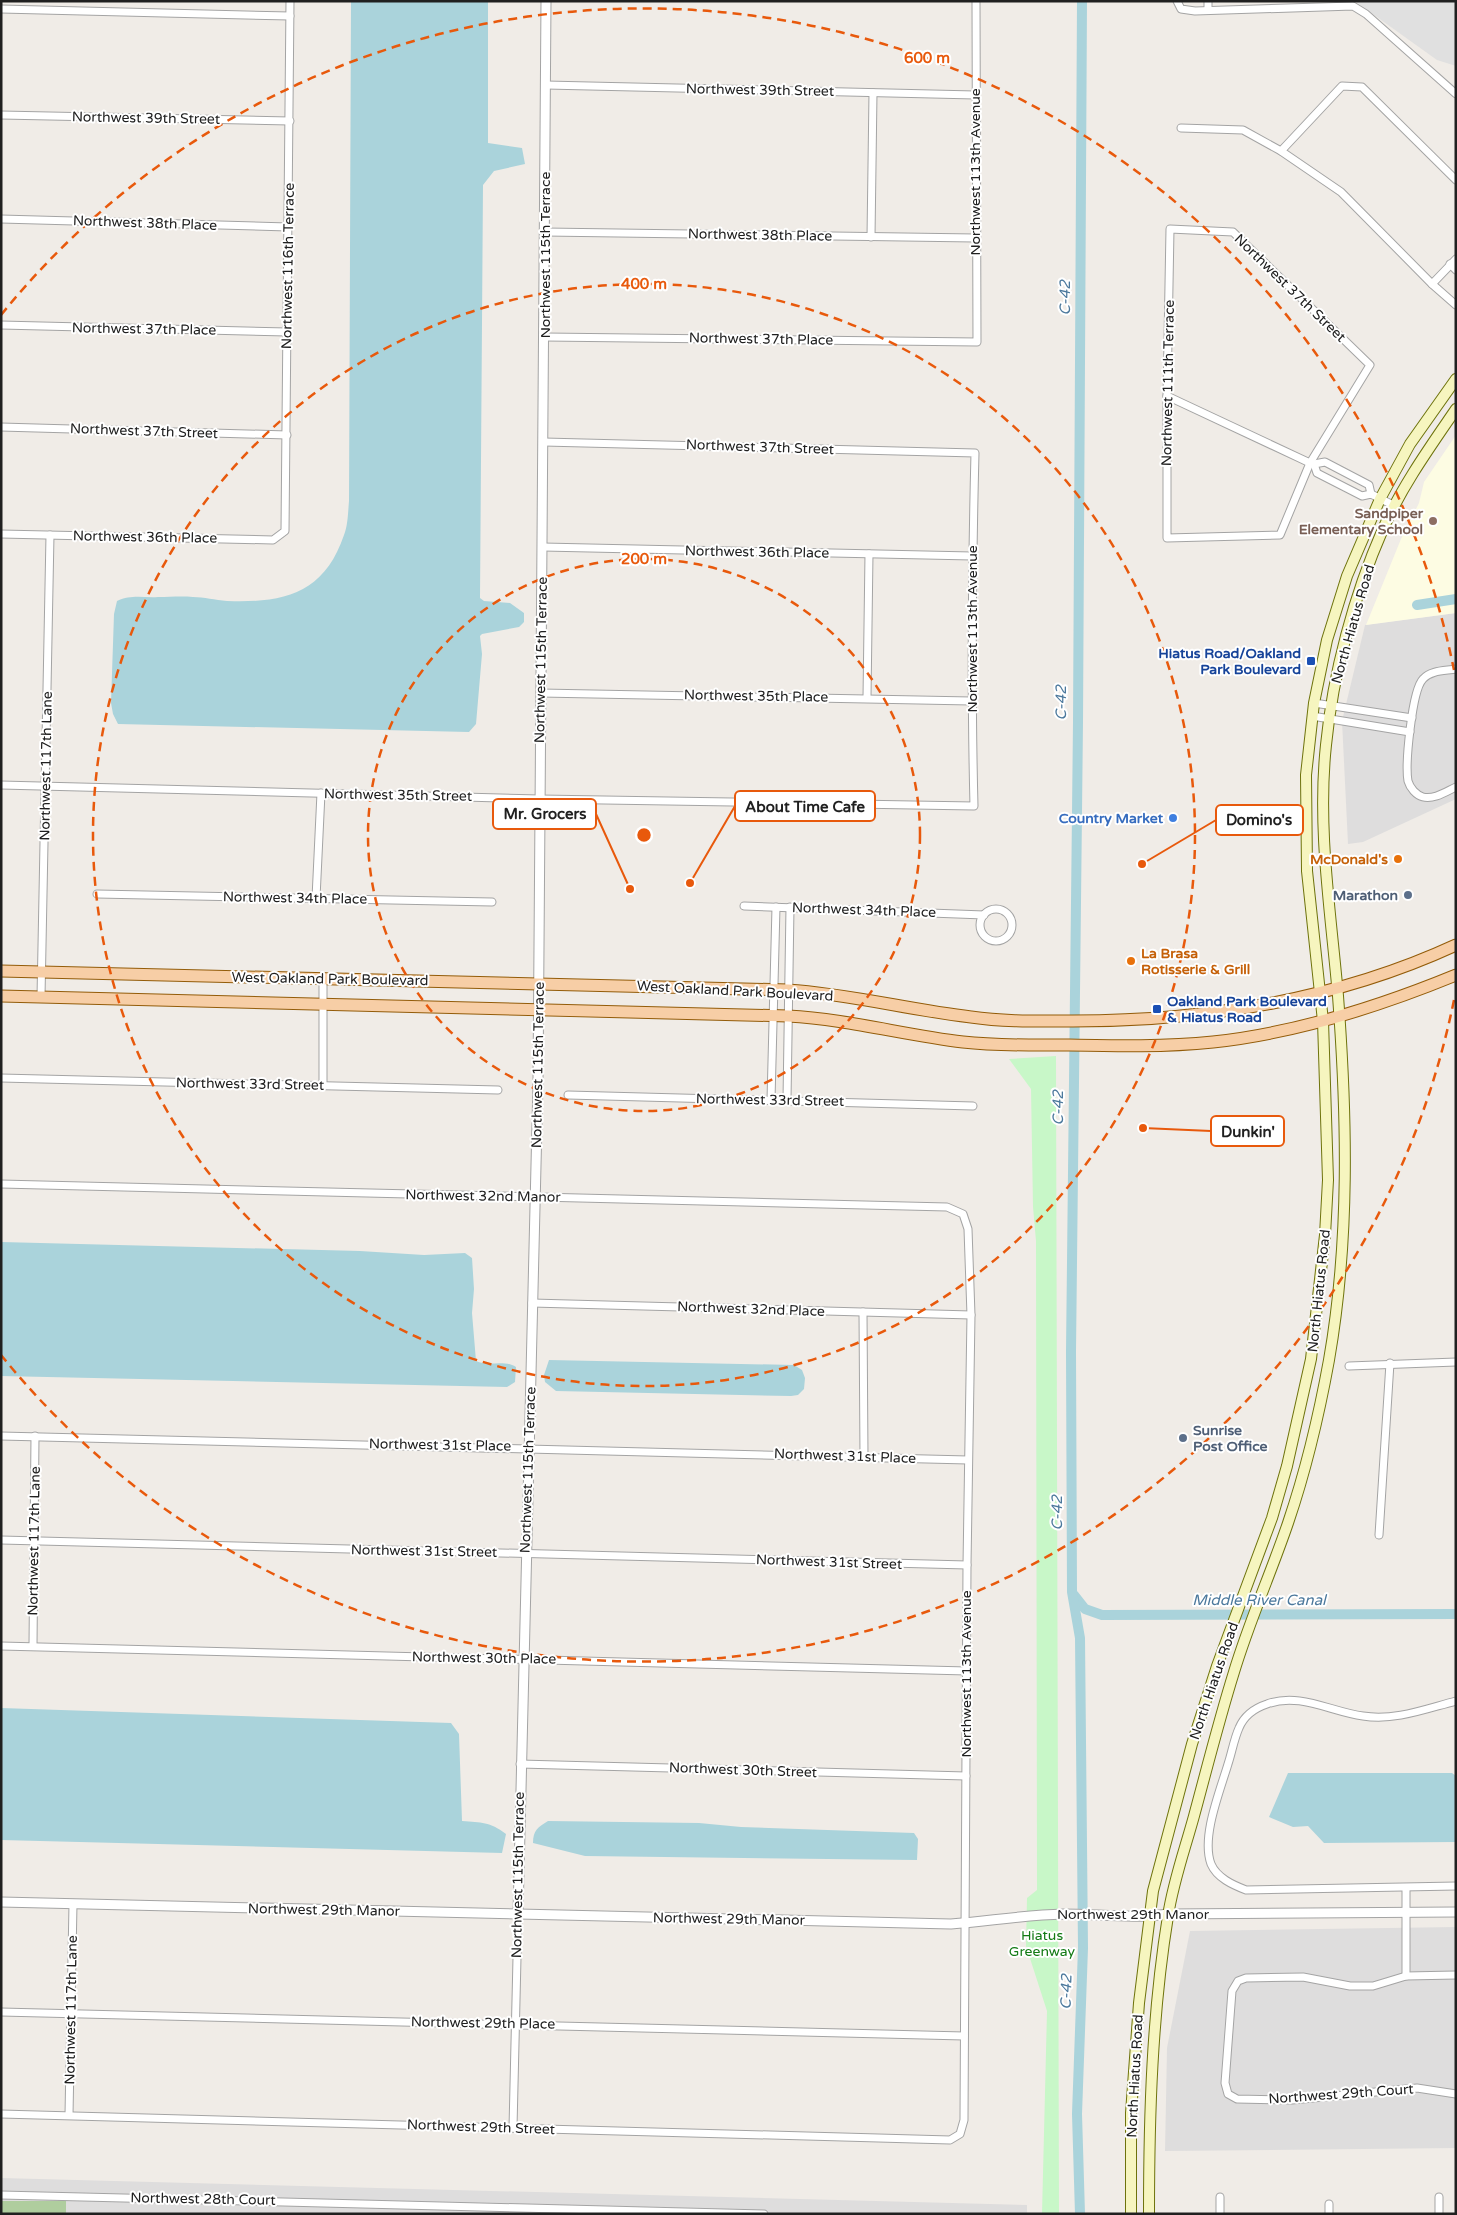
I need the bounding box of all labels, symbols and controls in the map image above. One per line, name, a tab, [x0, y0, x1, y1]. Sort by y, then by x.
text: 600 m	[904, 49, 950, 67]
street label: Northwest 39th Street	[686, 80, 835, 100]
street label: Northwest 113th Avenue	[967, 88, 984, 256]
street label: Northwest 39th Street	[72, 108, 221, 128]
street label: Northwest 115th Terrace	[537, 172, 554, 338]
street label: Northwest 116th Terrace	[278, 182, 298, 349]
street label: Northwest 38th Place	[73, 212, 217, 234]
street label: Northwest 38th Place	[688, 225, 832, 245]
street label: Northwest 37th Street	[1231, 230, 1350, 346]
text: 400 m	[621, 275, 667, 293]
water label: C-42	[1056, 279, 1074, 316]
street label: Northwest 111th Terrace	[1158, 299, 1178, 466]
street label: Northwest 37th Place	[72, 319, 216, 339]
street label: Northwest 37th Place	[689, 329, 833, 349]
street label: Northwest 37th Street	[70, 420, 219, 442]
street label: Northwest 37th Street	[686, 436, 835, 458]
place label: Sandpiper Elementary School	[1299, 505, 1424, 538]
marker: Sandpiper Elementary School	[1427, 515, 1439, 527]
street label: Northwest 36th Place	[73, 527, 217, 547]
street label: Northwest 36th Place	[685, 542, 829, 562]
street label: Northwest 113th Avenue	[964, 545, 981, 713]
text: 200 m	[621, 550, 667, 568]
street label: North Hiatus Road	[1328, 562, 1378, 686]
street label: Northwest 115th Terrace	[531, 576, 551, 743]
place label: Hiatus Road/Oakland Park Boulevard	[1158, 645, 1301, 678]
marker: Hiatus Road/Oakland Park Boulevard	[1305, 655, 1317, 667]
water label: C-42	[1052, 684, 1070, 721]
street label: Northwest 35th Place	[684, 686, 828, 706]
street label: Northwest 117th Lane	[36, 691, 56, 841]
street label: Northwest 35th Street	[324, 785, 473, 805]
callout: About Time Cafe	[735, 791, 875, 821]
text: About Time Cafe	[745, 798, 865, 816]
callout: Mr. Grocers	[493, 799, 596, 829]
text: Mr. Grocers	[504, 805, 586, 823]
callout: Domino's	[1216, 805, 1303, 835]
place label: Country Market	[1059, 810, 1164, 827]
text: Domino's	[1226, 811, 1292, 829]
marker: Country Market	[1167, 812, 1179, 824]
centre of rings	[635, 826, 653, 844]
place label: McDonald's	[1310, 851, 1388, 868]
marker: McDonald's	[1392, 853, 1404, 865]
place label: Marathon	[1333, 887, 1398, 904]
street label: Northwest 34th Place	[223, 888, 367, 908]
marker: Marathon	[1402, 889, 1414, 901]
street label: Northwest 34th Place	[792, 899, 936, 921]
place label: La Brasa Rotisserie & Grill	[1141, 945, 1250, 978]
marker: La Brasa Rotisserie & Grill	[1125, 955, 1137, 967]
street label: West Oakland Park Boulevard	[231, 969, 429, 989]
street label: West Oakland Park Boulevard	[636, 977, 834, 1005]
street label: Northwest 115th Terrace	[528, 981, 548, 1148]
place label: Oakland Park Boulevard & Hiatus Road	[1167, 993, 1327, 1026]
marker: Oakland Park Boulevard & Hiatus Road	[1151, 1003, 1163, 1015]
street label: Northwest 33rd Street	[176, 1074, 325, 1094]
water label: C-42	[1049, 1089, 1067, 1126]
street label: Northwest 33rd Street	[696, 1090, 845, 1110]
callout: Dunkin'	[1211, 1116, 1284, 1146]
text: Dunkin'	[1221, 1123, 1275, 1141]
street label: Northwest 32nd Manor	[405, 1186, 562, 1206]
street label: North Hiatus Road	[1304, 1229, 1334, 1353]
street label: Northwest 32nd Place	[677, 1298, 825, 1320]
street label: Northwest 115th Terrace	[517, 1386, 539, 1554]
place label: Sunrise Post Office	[1193, 1422, 1268, 1455]
marker: Sunrise Post Office	[1177, 1432, 1189, 1444]
street label: Northwest 31st Place	[369, 1435, 511, 1455]
street label: Northwest 31st Place	[774, 1445, 917, 1467]
street label: Northwest 117th Lane	[24, 1466, 44, 1616]
water label: C-42	[1048, 1494, 1066, 1531]
street label: Northwest 31st Street	[351, 1541, 498, 1561]
street label: Northwest 31st Street	[756, 1551, 903, 1573]
street label: Northwest 113th Avenue	[958, 1590, 975, 1758]
water label: Middle River Canal	[1192, 1591, 1328, 1609]
street label: North Hiatus Road	[1186, 1620, 1242, 1742]
street label: Northwest 30th Place	[412, 1648, 556, 1668]
street label: Northwest 30th Street	[669, 1759, 818, 1781]
street label: Northwest 115th Terrace	[508, 1791, 528, 1958]
street label: Northwest 29th Manor	[248, 1900, 401, 1920]
street label: Northwest 29th Manor	[1057, 1906, 1210, 1923]
street label: Northwest 29th Manor	[653, 1909, 806, 1929]
park label: Hiatus Greenway	[1009, 1927, 1076, 1960]
street label: Northwest 117th Lane	[61, 1935, 81, 2085]
water label: C-42	[1056, 1973, 1076, 2010]
street label: Northwest 29th Place	[411, 2013, 555, 2033]
street label: North Hiatus Road	[1123, 2014, 1147, 2138]
street label: Northwest 29th Court	[1268, 2080, 1415, 2108]
street label: Northwest 29th Street	[407, 2116, 556, 2138]
street label: Northwest 28th Court	[130, 2189, 277, 2209]

